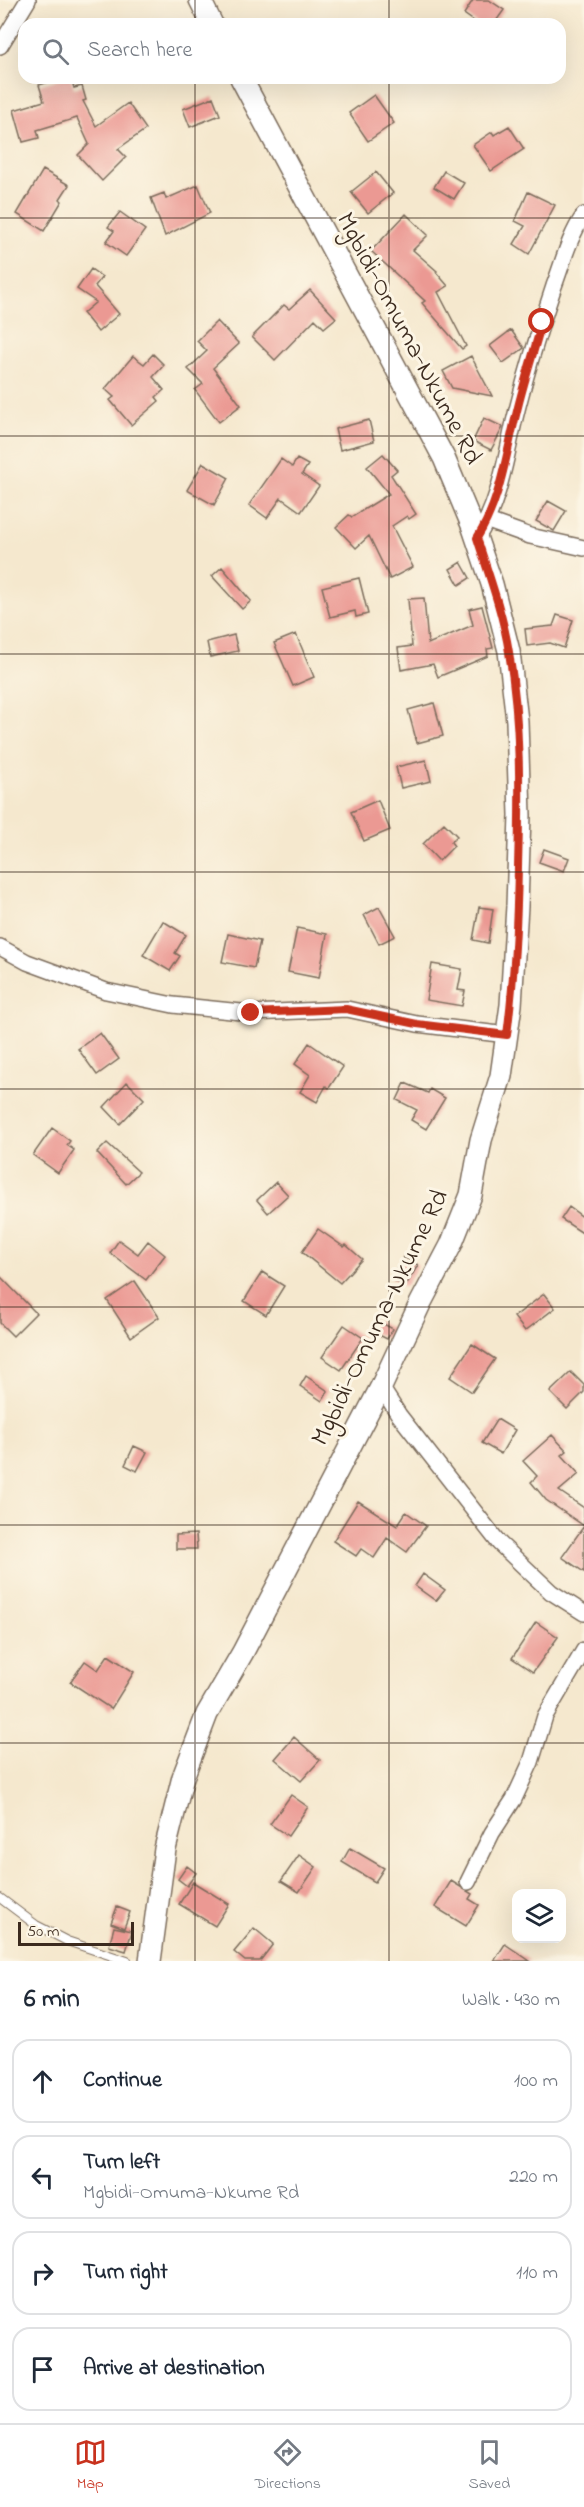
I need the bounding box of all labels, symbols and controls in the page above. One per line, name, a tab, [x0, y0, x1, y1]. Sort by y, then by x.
search box	[18, 18, 566, 84]
icon: search	[39, 35, 72, 68]
text: Search here	[87, 35, 192, 67]
street label: Mgbidi-Omuma-Nkume Rd	[325, 206, 491, 472]
route start	[528, 308, 554, 334]
route end	[237, 999, 263, 1025]
street label: Mgbidi-Omuma-Nkume Rd	[302, 1183, 460, 1453]
map controls	[512, 1889, 566, 1943]
button: layers	[512, 1889, 566, 1943]
scale bar	[18, 1919, 134, 1946]
text: 50 m	[27, 1920, 59, 1944]
text: 6 min	[24, 1981, 80, 2019]
text: Walk · 430 m	[462, 1986, 560, 2015]
icon: ahead	[26, 2065, 59, 2098]
text: Continue	[83, 2065, 162, 2097]
text: 100 m	[514, 2067, 558, 2096]
text: Turn left	[83, 2147, 160, 2179]
icon: left	[26, 2161, 59, 2194]
text: 220 m	[509, 2163, 558, 2192]
text: Mgbidi-Omuma-Nkume Rd	[83, 2179, 299, 2208]
icon: right	[26, 2257, 59, 2290]
text: Turn right	[83, 2257, 168, 2289]
text: 110 m	[516, 2259, 558, 2288]
icon: arrive	[26, 2353, 59, 2386]
text: Arrive at destination	[83, 2353, 265, 2385]
tab: Map	[74, 2436, 107, 2496]
tab: Directions	[254, 2436, 321, 2496]
tab: Saved	[468, 2436, 510, 2496]

